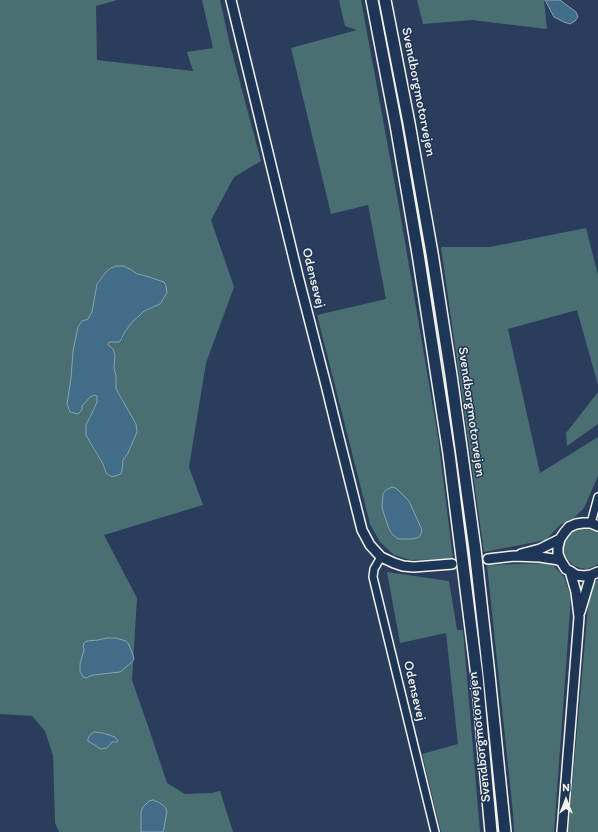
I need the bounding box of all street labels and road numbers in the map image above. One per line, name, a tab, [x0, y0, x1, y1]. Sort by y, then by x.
street label: Svendborgmotorvejen	[397, 26, 439, 158]
street label: Odensevej	[297, 246, 329, 310]
street label: Svendborgmotorvejen	[454, 346, 488, 478]
street label: Odensevej	[399, 659, 429, 723]
street label: Svendborgmotorvejen	[465, 671, 495, 803]

